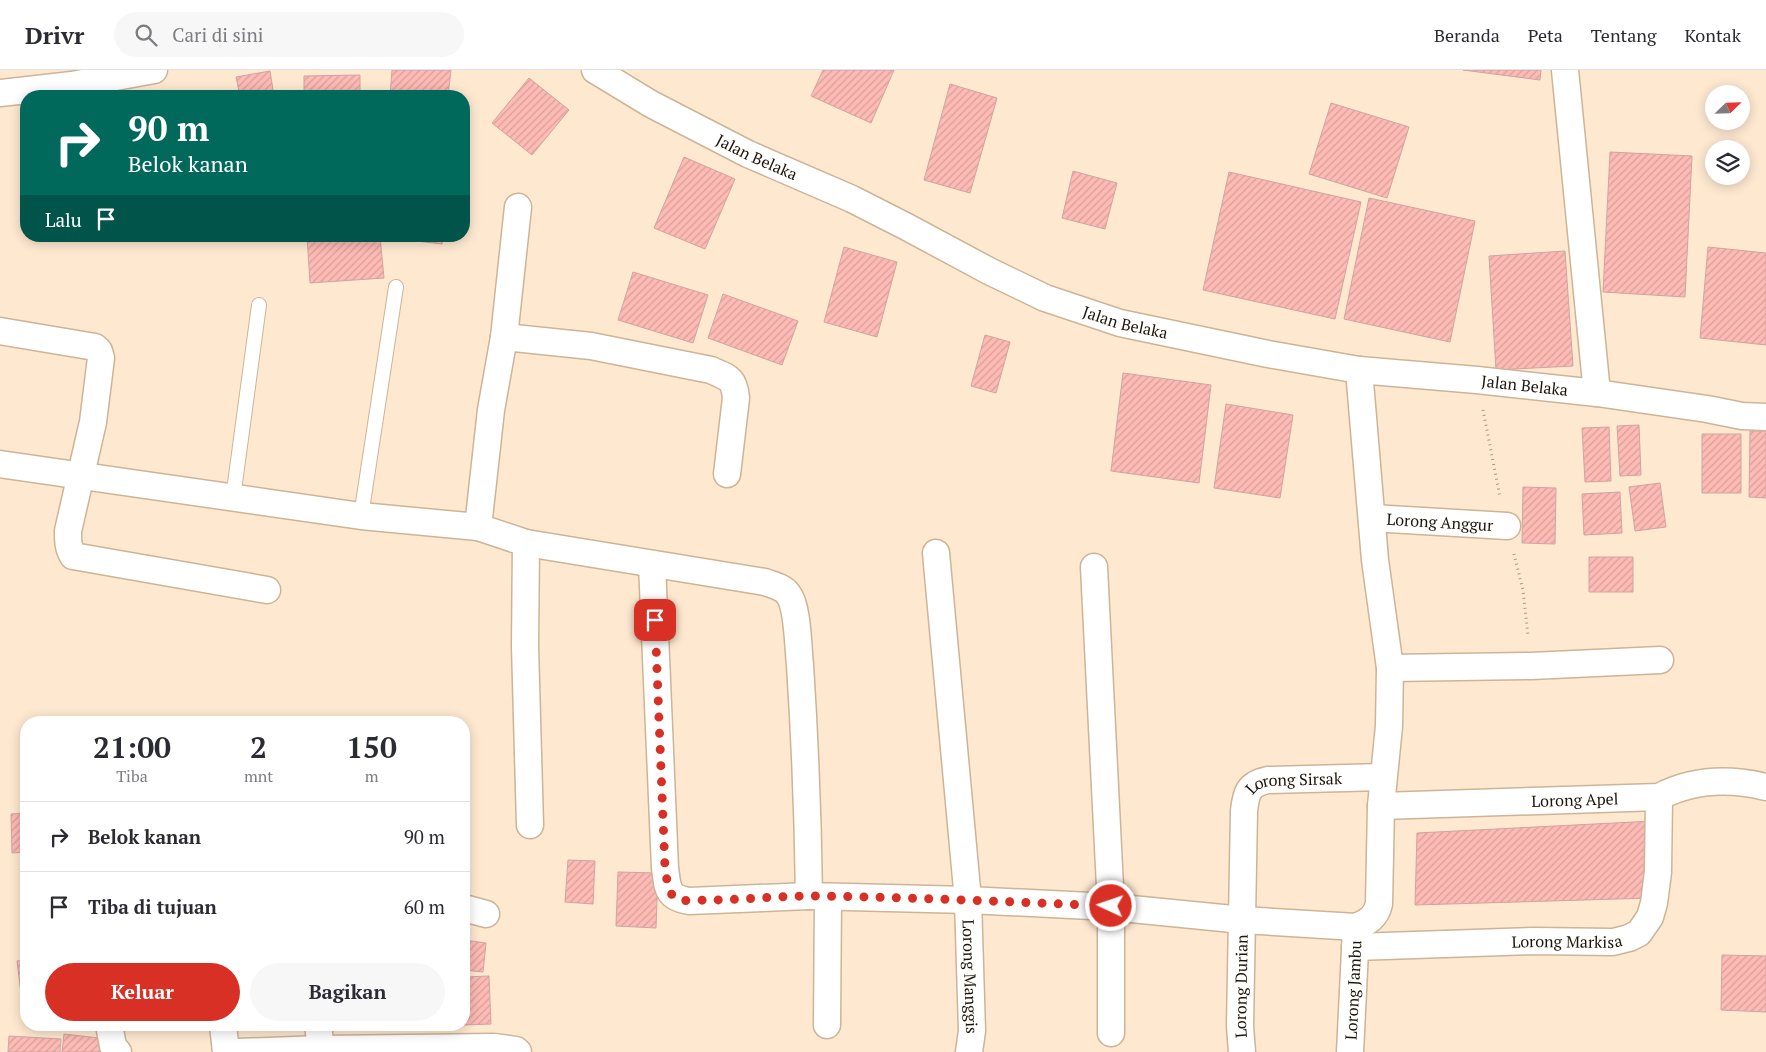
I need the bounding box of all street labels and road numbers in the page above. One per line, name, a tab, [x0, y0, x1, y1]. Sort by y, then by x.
street label: Jalan Belaka	[713, 129, 801, 185]
street label: Jalan Belaka	[1080, 300, 1170, 344]
street label: Jalan Belaka	[1480, 370, 1569, 401]
street label: Lorong Anggur	[1386, 508, 1495, 536]
street label: Lorong Sirsak	[1240, 767, 1343, 799]
street label: Lorong Apel	[1531, 787, 1619, 812]
street label: Lorong Manggis	[958, 919, 983, 1034]
street label: Lorong Markisa	[1511, 929, 1625, 953]
street label: Lorong Durian	[1229, 934, 1253, 1039]
street label: Lorong Jambu	[1340, 940, 1366, 1040]

